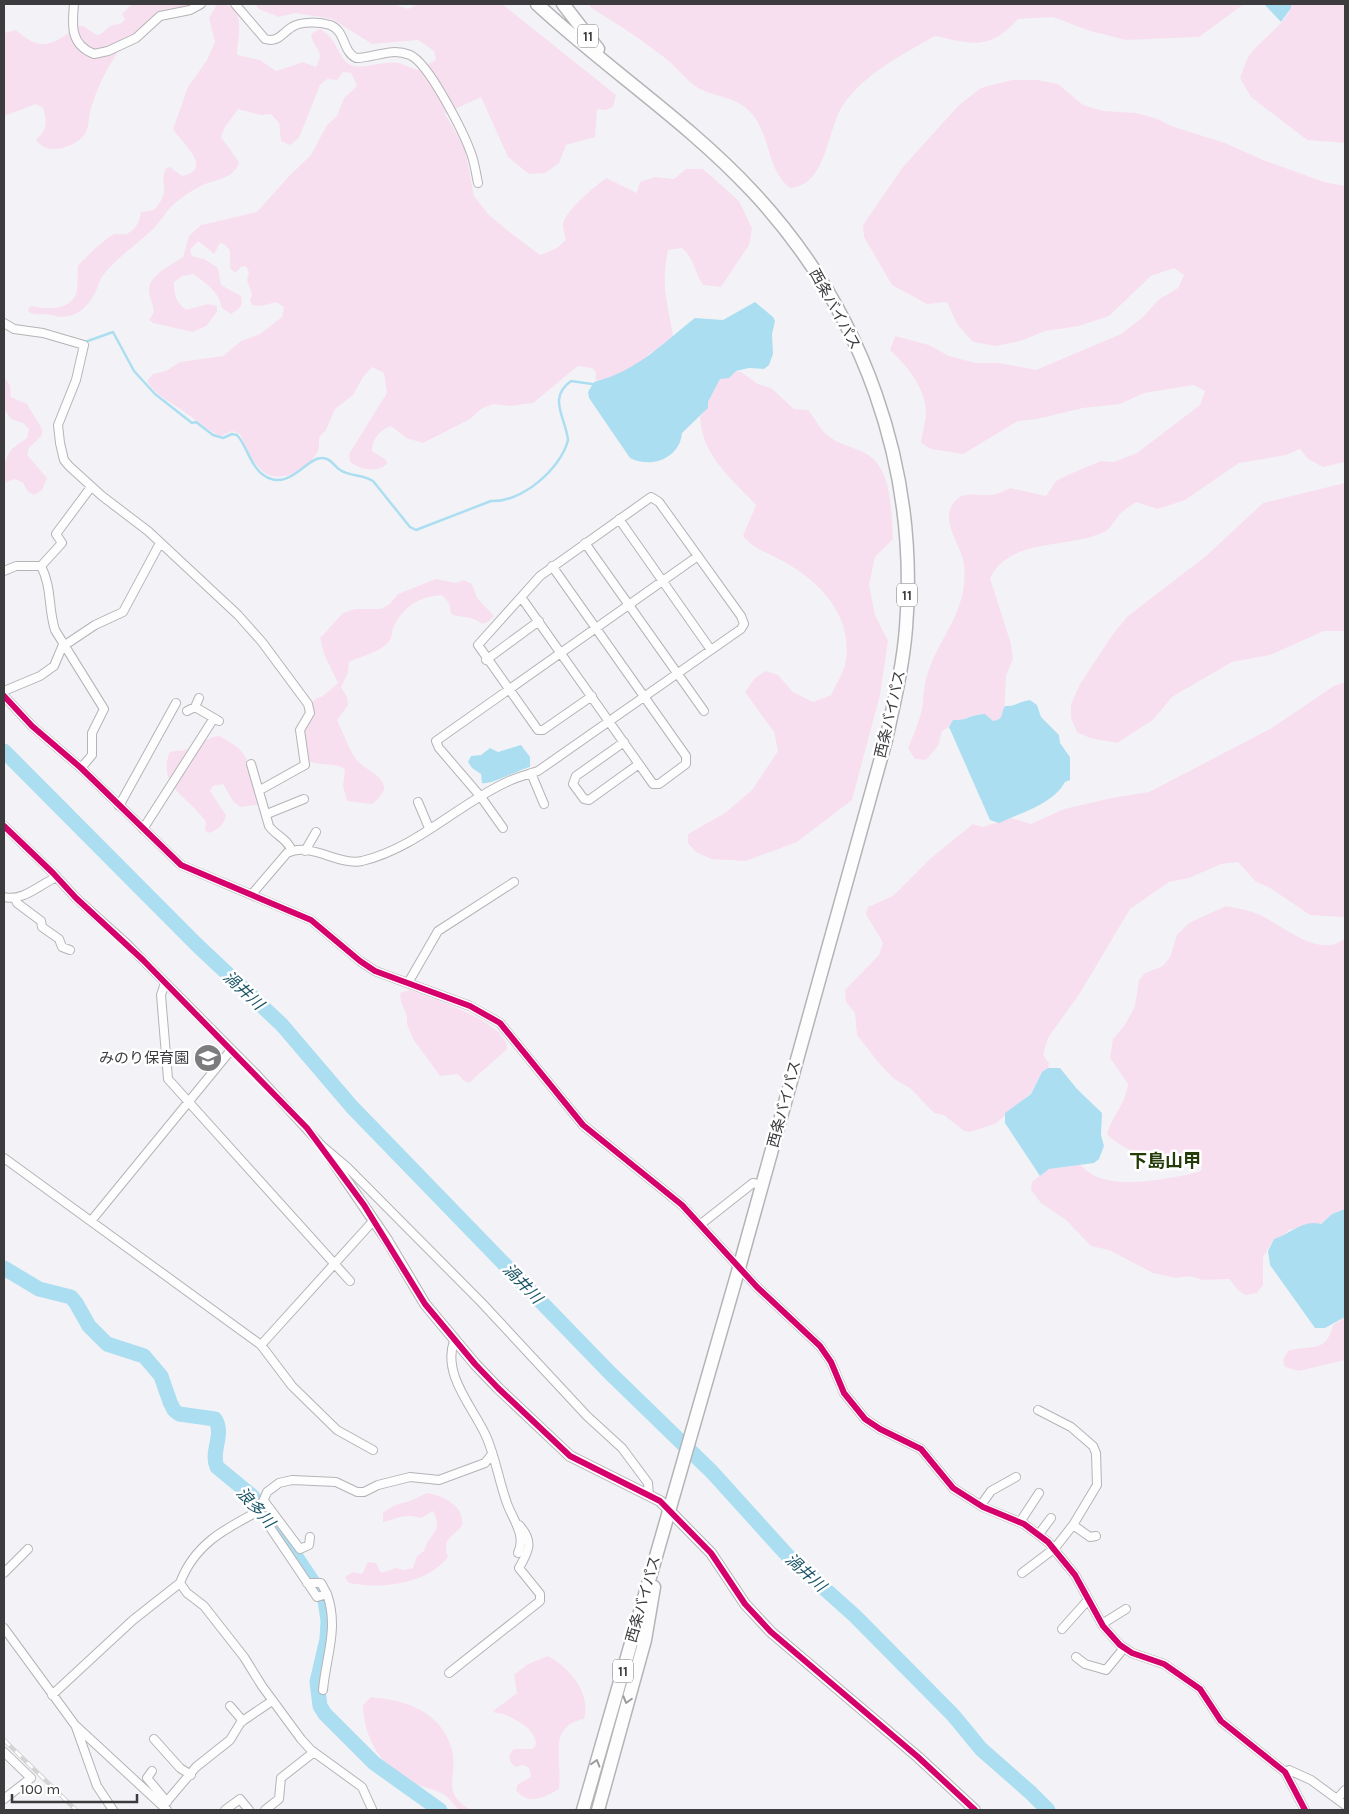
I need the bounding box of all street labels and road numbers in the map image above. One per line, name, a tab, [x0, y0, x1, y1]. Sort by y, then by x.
road number: 11	[578, 24, 598, 48]
street label: 西条バイパス	[805, 265, 865, 353]
road number: 11	[897, 584, 917, 606]
street label: 西条バイパス	[871, 668, 909, 760]
street label: 西条バイパス	[764, 1058, 804, 1150]
street label: 西条バイパス	[622, 1553, 664, 1645]
road number: 11	[613, 1660, 633, 1682]

